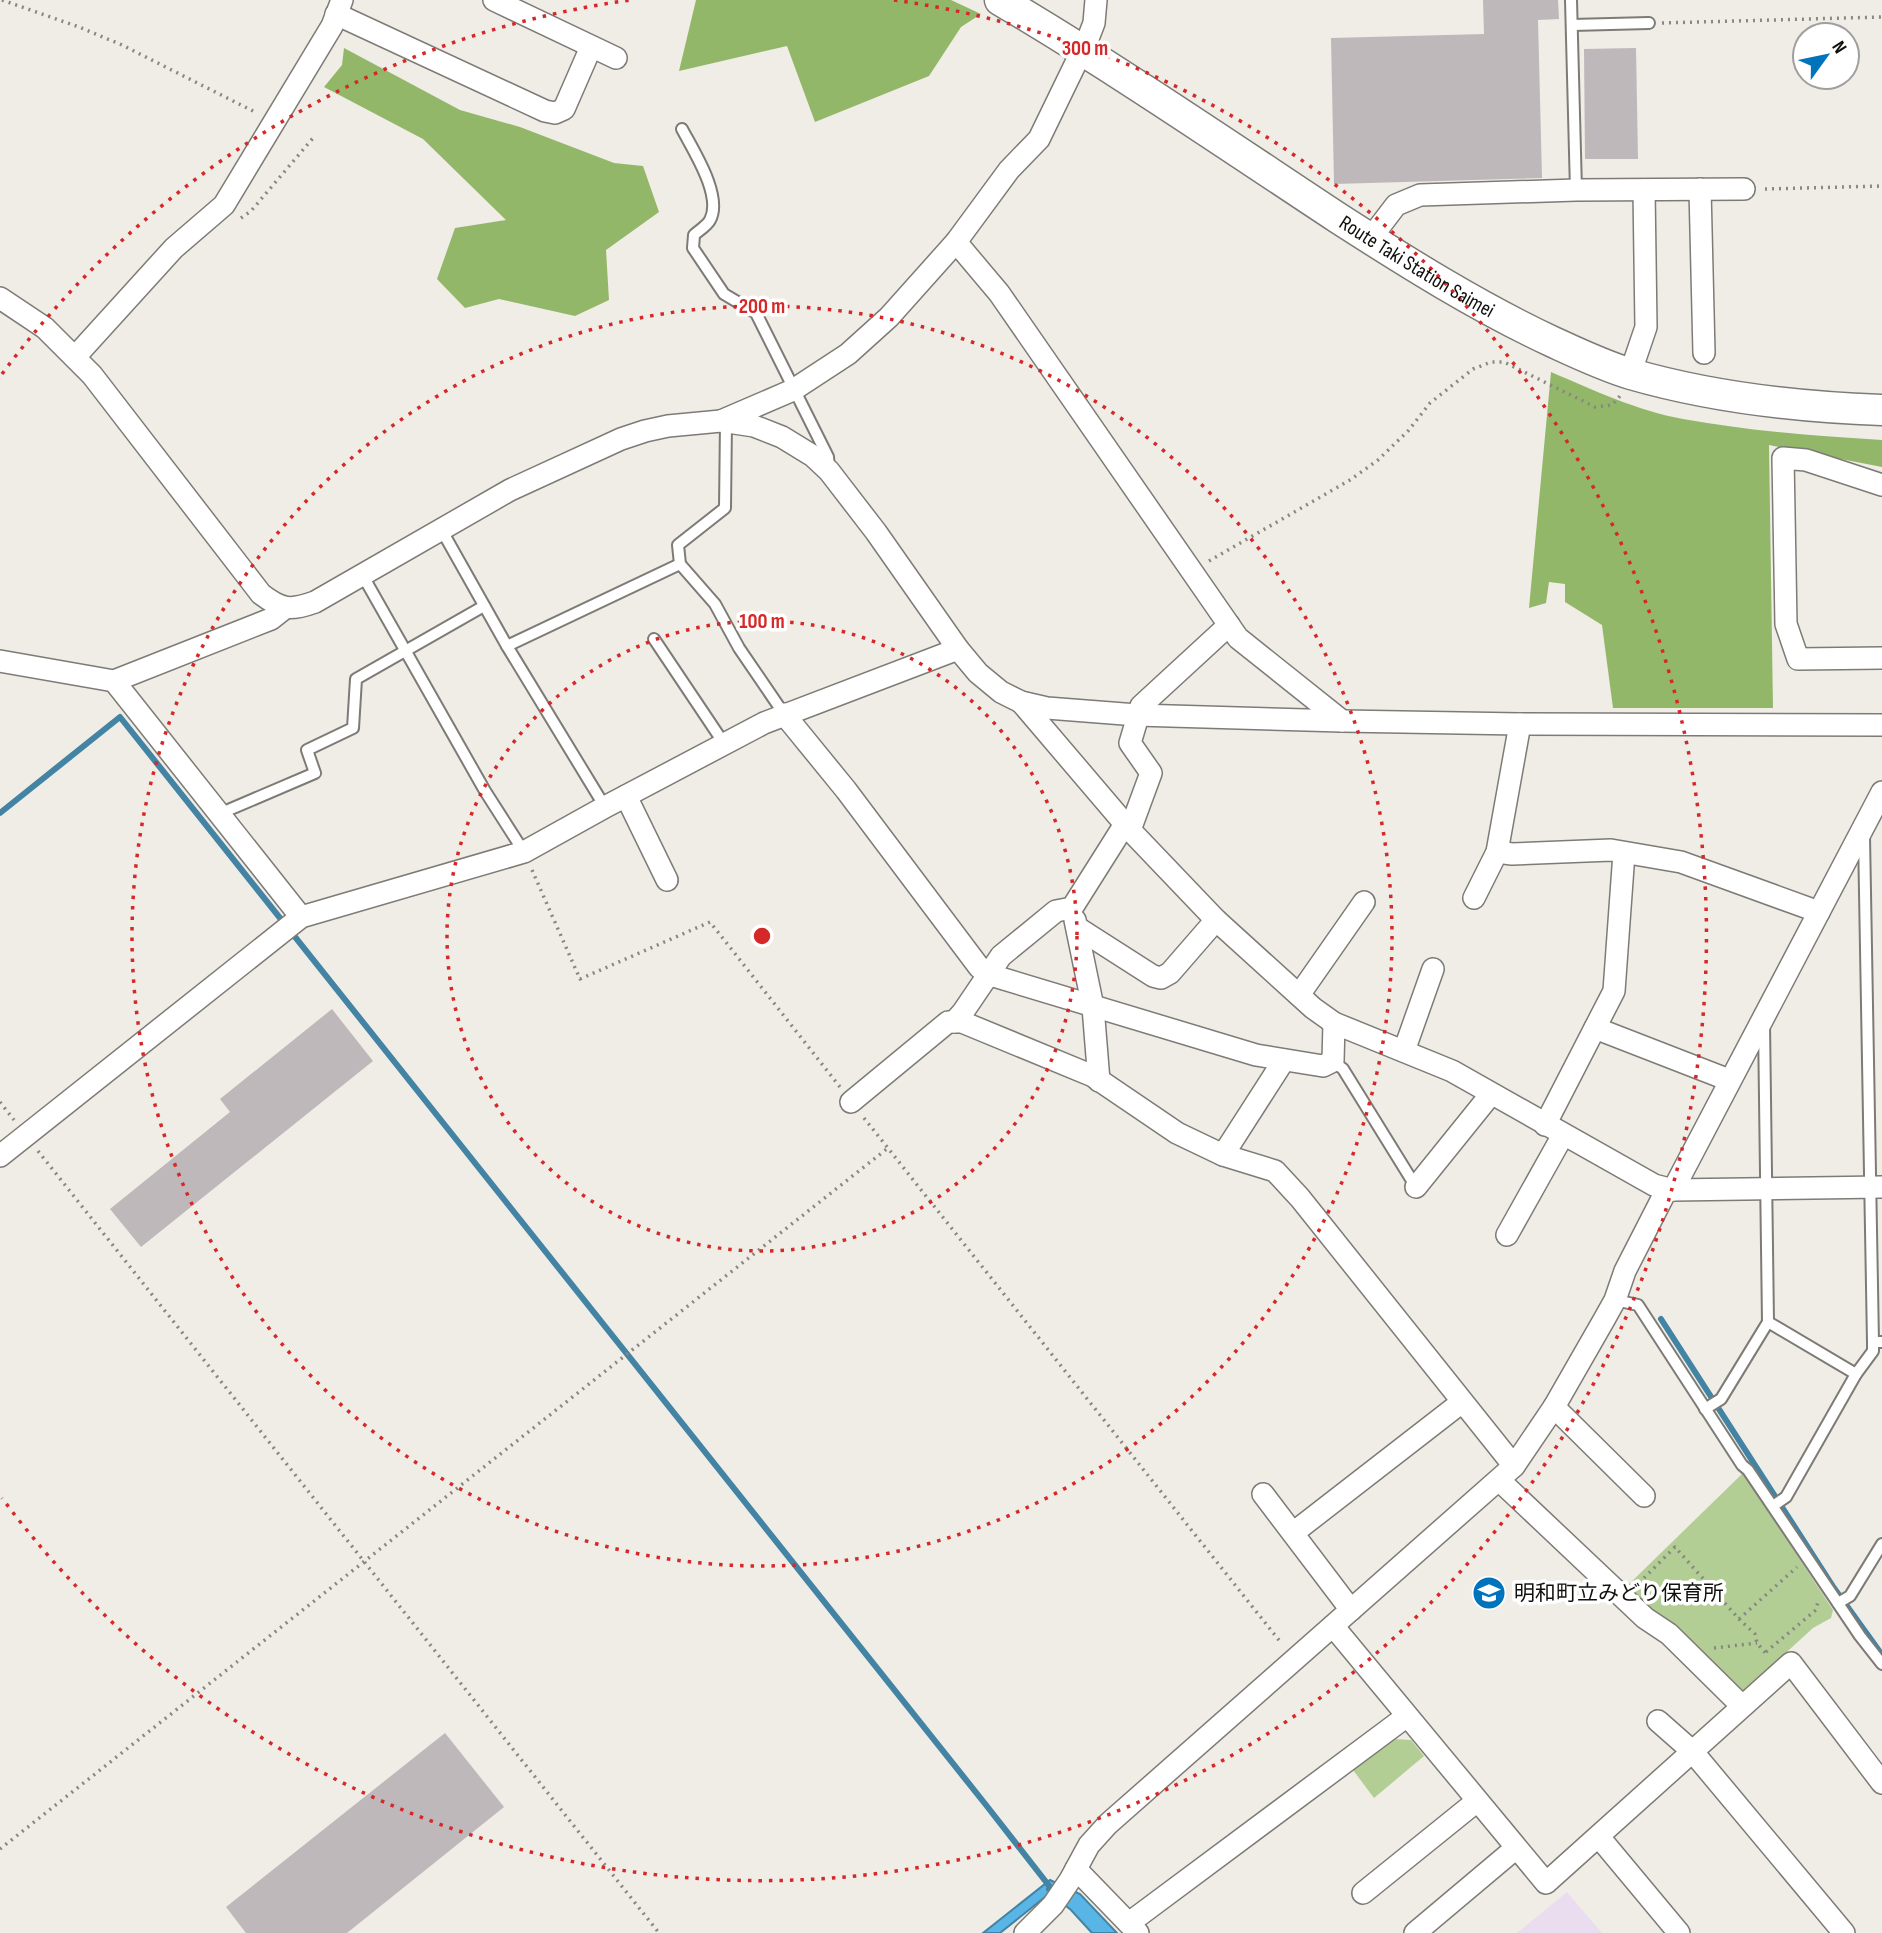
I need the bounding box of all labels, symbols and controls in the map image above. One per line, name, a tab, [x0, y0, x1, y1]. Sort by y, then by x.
north arrow	[1791, 21, 1861, 91]
text: 300 m	[1062, 36, 1108, 61]
text: N	[1827, 37, 1851, 58]
street label: Route Taki Station Saimei	[1335, 210, 1499, 323]
text: 200 m	[739, 294, 785, 319]
text: 100 m	[739, 609, 785, 634]
centre of rings	[750, 924, 774, 948]
school or university icon: 明和町立みどり保育所	[1470, 1574, 1508, 1612]
place label: 明和町立みどり保育所	[1514, 1581, 1724, 1606]

